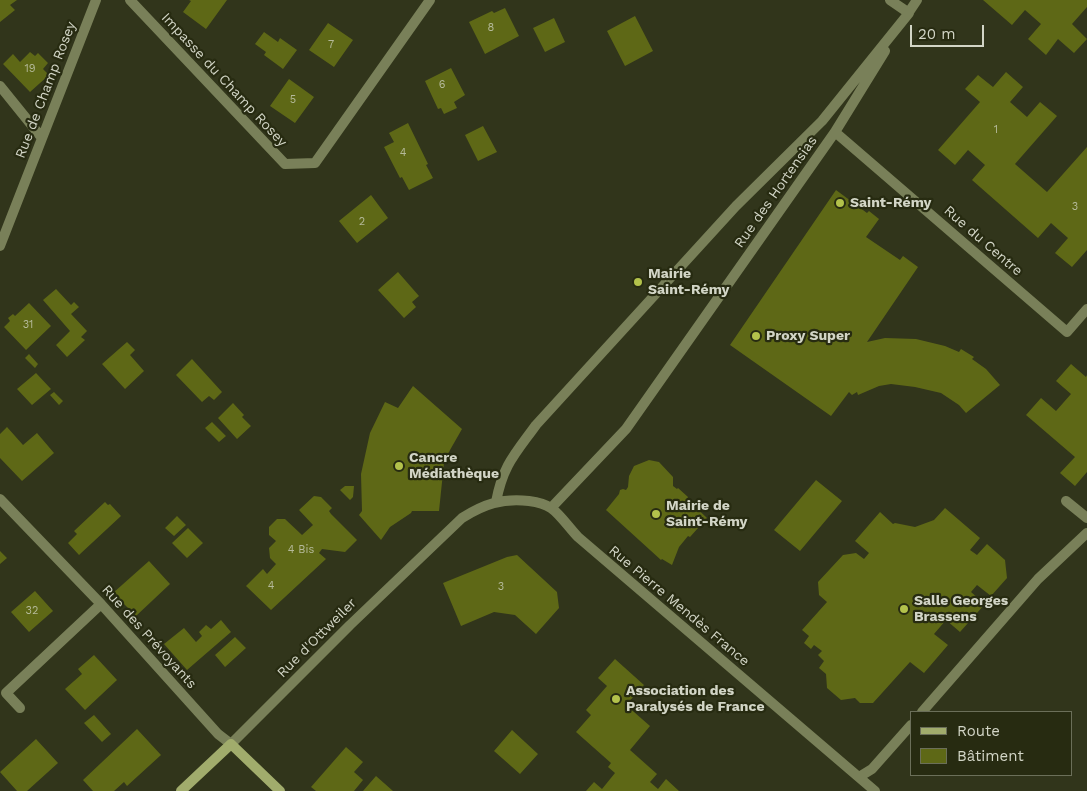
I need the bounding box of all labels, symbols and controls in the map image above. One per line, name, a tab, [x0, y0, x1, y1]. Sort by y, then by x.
street label: Impasse du Champ Rosey	[158, 10, 290, 150]
scale bar	[912, 15, 986, 47]
street label: Rue de Champ Rosey	[12, 19, 80, 161]
house number: 8	[488, 21, 494, 35]
text: 20 m	[918, 25, 956, 43]
house number: 7	[328, 38, 334, 52]
house number: 19	[24, 62, 36, 76]
house number: 6	[439, 78, 445, 92]
house number: 5	[290, 93, 296, 107]
house number: 1	[994, 123, 998, 137]
street label: Rue des Hortensias	[731, 133, 821, 251]
house number: 4	[400, 146, 406, 160]
place label: Saint-Rémy	[850, 195, 931, 211]
marker: Saint-Rémy	[834, 197, 846, 209]
house number: 3	[1072, 200, 1078, 214]
street label: Rue du Centre	[940, 202, 1026, 280]
house number: 2	[359, 215, 365, 229]
place label: Mairie Saint-Rémy	[648, 266, 729, 298]
marker: Mairie Saint-Rémy	[632, 276, 644, 288]
house number: 31	[23, 318, 33, 332]
place label: Proxy Super	[766, 328, 850, 344]
marker: Proxy Super	[750, 330, 762, 342]
place label: Cancre Médiathèque	[409, 450, 499, 482]
marker: Cancre Médiathèque	[393, 460, 405, 472]
place label: Mairie de Saint-Rémy	[666, 498, 747, 530]
marker: Mairie de Saint-Rémy	[650, 508, 662, 520]
street label: Rue Pierre Mendès France	[605, 542, 753, 670]
house number: 4 Bis	[288, 543, 314, 557]
house number: 4	[268, 579, 274, 593]
house number: 3	[498, 580, 504, 594]
street label: Rue des Prévoyants	[98, 582, 200, 692]
place label: Salle Georges Brassens	[914, 593, 1008, 626]
street label: Rue d'Ottweiler	[274, 595, 360, 681]
marker: Salle Georges Brassens	[898, 603, 910, 615]
house number: 32	[26, 604, 38, 618]
place label: Association des Paralysés de France	[626, 683, 765, 716]
marker: Association des Paralysés de France	[610, 693, 622, 705]
legend	[910, 711, 1072, 776]
text: Route	[957, 722, 1000, 740]
text: Bâtiment	[957, 747, 1024, 765]

